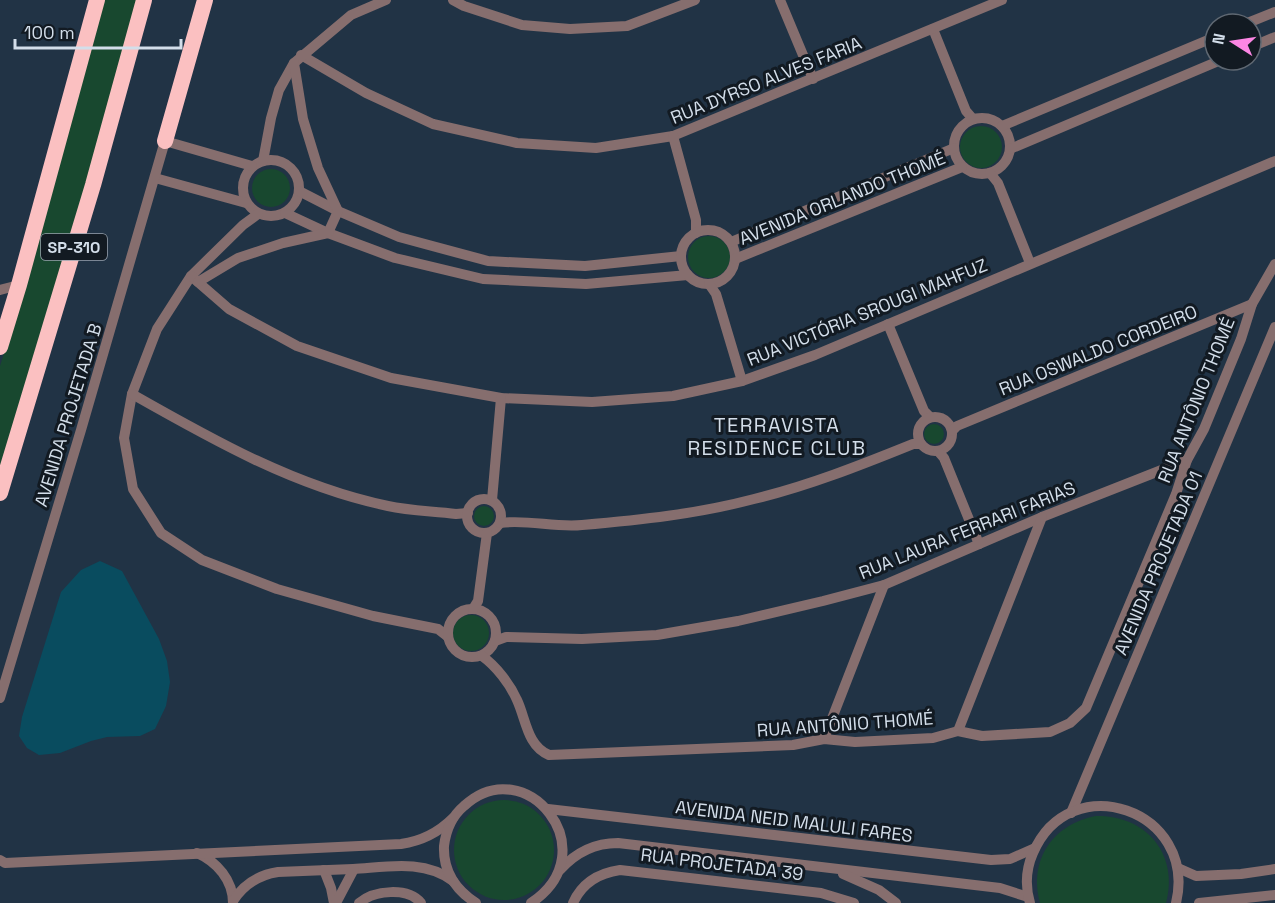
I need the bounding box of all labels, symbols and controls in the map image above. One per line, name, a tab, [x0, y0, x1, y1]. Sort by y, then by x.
scale bar	[15, 12, 182, 50]
north arrow	[1203, 12, 1263, 72]
text: 100 m	[24, 21, 75, 44]
street label: RUA DYRSO ALVES FARIA	[667, 31, 865, 129]
text: N	[1207, 32, 1230, 46]
street label: AVENIDA ORLANDO THOMÉ	[736, 146, 948, 250]
road number: SP-310	[41, 234, 107, 260]
street label: RUA VICTÓRIA SROUGI MAHFUZ	[744, 253, 990, 371]
street label: RUA OSWALDO CORDEIRO	[996, 300, 1200, 400]
street label: RUA ANTÔNIO THOMÉ	[1152, 314, 1240, 486]
street label: AVENIDA PROJETADA B	[29, 321, 107, 509]
district label: TERRAVISTA RESIDENCE CLUB	[687, 412, 867, 461]
street label: AVENIDA PROJETADA 01	[1109, 468, 1207, 658]
street label: RUA LAURA FERRARI FARIAS	[855, 476, 1079, 584]
street label: RUA ANTÔNIO THOMÉ	[756, 706, 934, 742]
street label: AVENIDA NEID MALULI FARES	[674, 795, 914, 847]
street label: RUA PROJETADA 39	[639, 843, 805, 885]

